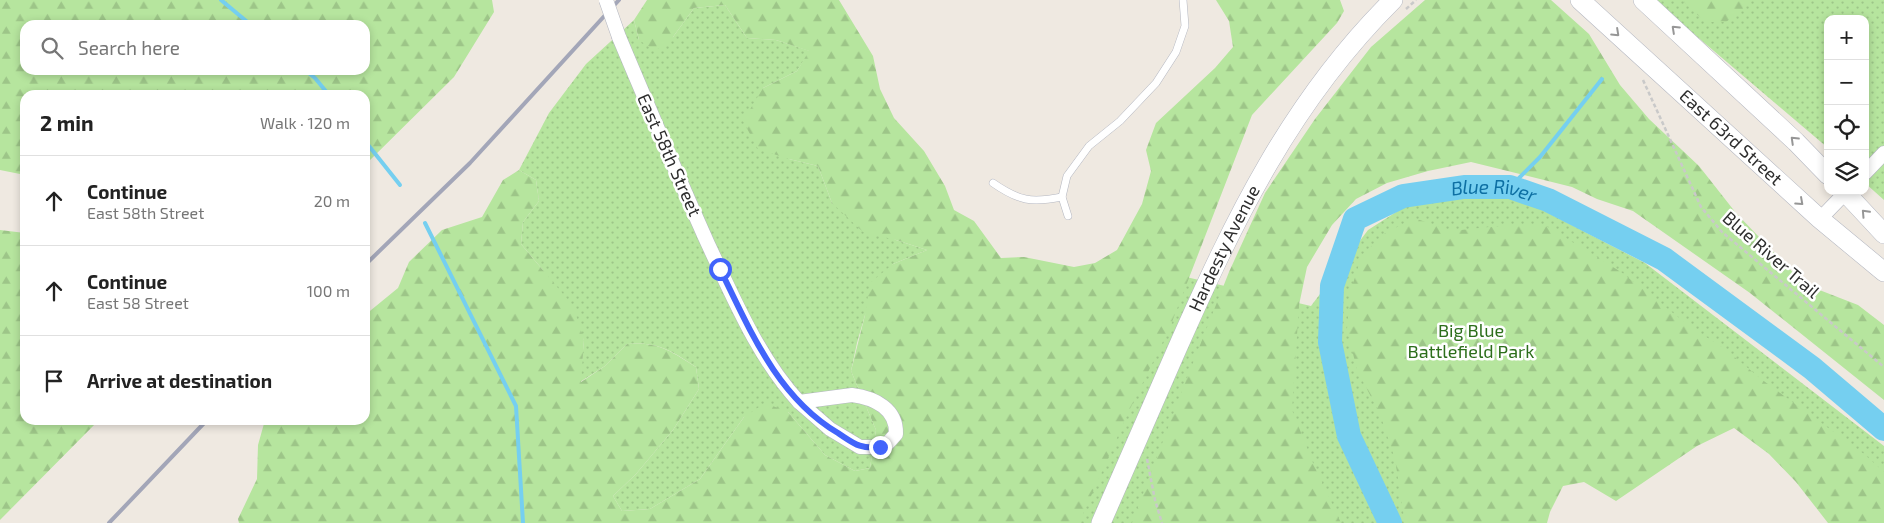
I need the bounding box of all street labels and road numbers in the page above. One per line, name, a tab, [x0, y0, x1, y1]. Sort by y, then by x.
street label: East 63rd Street	[1675, 84, 1788, 189]
street label: East 58th Street	[633, 90, 707, 219]
street label: Hardesty Avenue	[1183, 181, 1264, 315]
street label: Blue River Trail	[1719, 206, 1825, 303]

